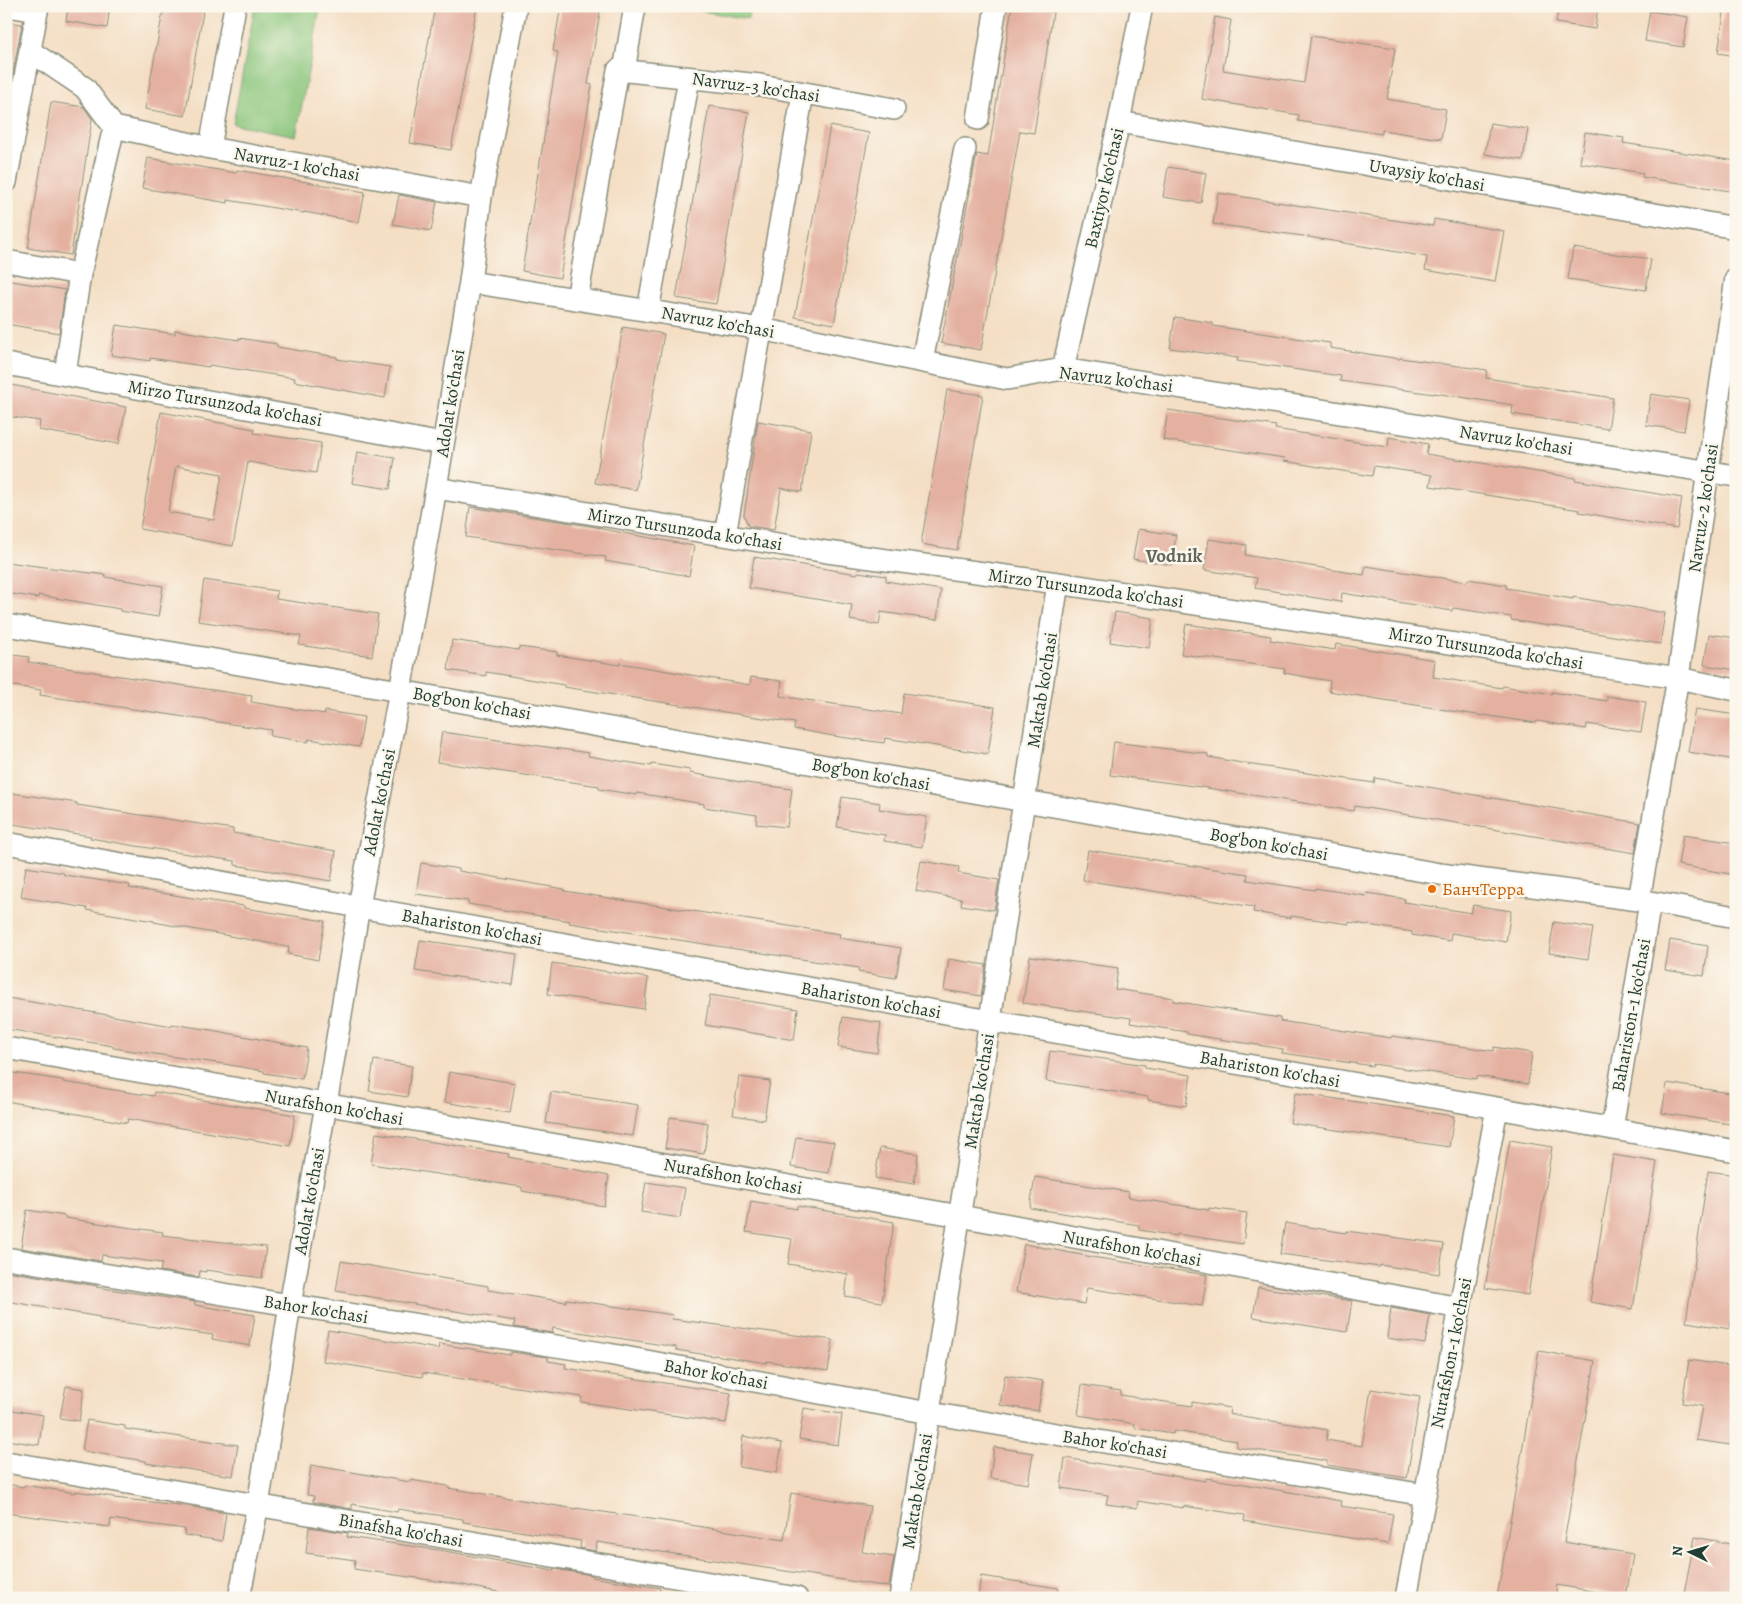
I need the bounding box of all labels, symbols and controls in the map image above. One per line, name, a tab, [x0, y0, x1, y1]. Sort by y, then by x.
street label: Navruz-3 ko'chasi	[690, 66, 822, 108]
street label: Baxtiyor ko'chasi	[1078, 125, 1130, 251]
street label: Navruz-1 ko'chasi	[232, 141, 362, 187]
street label: Uvaysiy ko'chasi	[1367, 153, 1487, 197]
street label: Navruz ko'chasi	[659, 300, 777, 344]
street label: Adolat ko'chasi	[429, 347, 470, 460]
street label: Navruz ko'chasi	[1058, 360, 1174, 398]
street label: Mirzo Tursunzoda ko'chasi	[126, 374, 324, 432]
street label: Navruz ko'chasi	[1457, 419, 1575, 461]
street label: Navruz-2 ko'chasi	[1682, 442, 1724, 574]
street label: Mirzo Tursunzoda ko'chasi	[586, 502, 784, 556]
district label: Vodnik	[1145, 543, 1202, 569]
street label: Mirzo Tursunzoda ko'chasi	[987, 562, 1185, 614]
street label: Mirzo Tursunzoda ko'chasi	[1387, 621, 1585, 675]
street label: Maktab ko'chasi	[1021, 630, 1063, 750]
street label: Bog'bon ko'chasi	[411, 681, 533, 725]
street label: Adolat ko'chasi	[357, 746, 401, 859]
street label: Bog'bon ko'chasi	[810, 752, 932, 796]
street label: Bog'bon ko'chasi	[1208, 822, 1330, 866]
place label: БанчТерра	[1442, 877, 1525, 901]
marker: БанчТерра	[1426, 883, 1438, 895]
street label: Bahariston ko'chasi	[400, 903, 544, 951]
street label: Bahariston-1 ko'chasi	[1606, 936, 1656, 1094]
street label: Bahariston ko'chasi	[799, 976, 943, 1024]
street label: Maktab ko'chasi	[958, 1031, 1000, 1151]
street label: Bahariston ko'chasi	[1198, 1045, 1342, 1093]
street label: Nurafshon ko'chasi	[263, 1083, 405, 1131]
street label: Adolat ko'chasi	[288, 1145, 330, 1258]
street label: Nurafshon ko'chasi	[662, 1152, 804, 1200]
street label: Nurafshon ko'chasi	[1061, 1224, 1203, 1272]
street label: Nurafshon-1 ko'chasi	[1425, 1275, 1477, 1431]
street label: Bahor ko'chasi	[262, 1289, 370, 1329]
street label: Bahor ko'chasi	[662, 1353, 770, 1395]
street label: Bahor ko'chasi	[1061, 1424, 1169, 1464]
street label: Maktab ko'chasi	[896, 1431, 938, 1551]
street label: Binafsha ko'chasi	[337, 1507, 465, 1553]
north arrow	[1664, 1526, 1714, 1576]
text: N	[1668, 1545, 1687, 1557]

